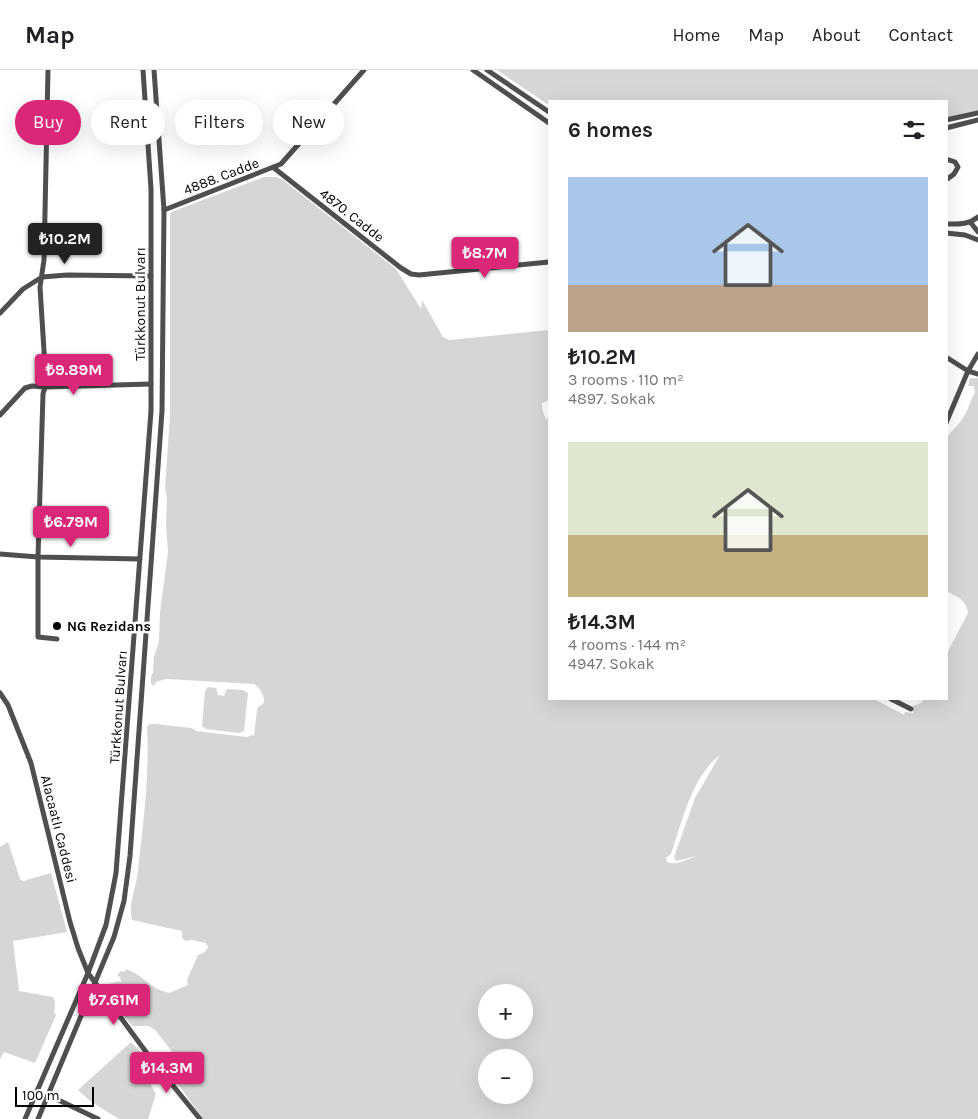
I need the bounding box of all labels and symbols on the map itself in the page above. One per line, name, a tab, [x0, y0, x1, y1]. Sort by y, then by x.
street label: 4888. Cadde	[181, 154, 261, 199]
street label: 4870. Cadde	[316, 185, 387, 246]
pin: ₺10.2M	[24, 222, 106, 265]
pin: ₺8.7M	[450, 236, 520, 279]
street label: Türkkonut Bulvarı	[132, 247, 149, 361]
pin: ₺9.89M	[33, 354, 115, 396]
pin: ₺6.79M	[30, 506, 112, 548]
place label: NG Rezidans	[67, 618, 151, 635]
marker: NG Rezidans	[51, 620, 63, 632]
street label: Türkkonut Bulvarı	[106, 650, 131, 764]
street label: Alacaatlı Caddesi	[37, 773, 80, 885]
pin: ₺7.61M	[73, 984, 155, 1026]
pin: ₺14.3M	[126, 1052, 208, 1094]
scale bar	[15, 1084, 94, 1107]

